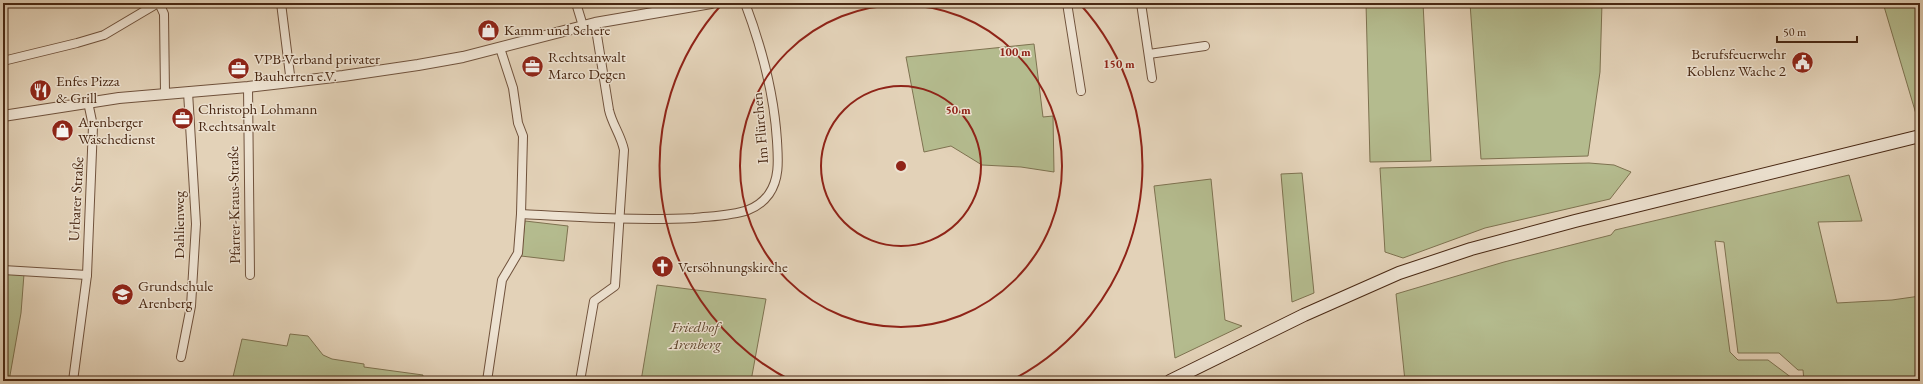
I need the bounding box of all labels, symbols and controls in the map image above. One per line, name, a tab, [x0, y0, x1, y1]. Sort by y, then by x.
shop icon: Kamm und Schere	[476, 17, 502, 43]
scale bar	[1777, 18, 1857, 44]
place label: Kamm und Schere	[504, 20, 611, 39]
text: 50 m	[1783, 24, 1807, 40]
text: 100 m	[999, 44, 1031, 60]
place label: Berufsfeuerwehr Koblenz Wache 2	[1687, 44, 1787, 80]
place label: Rechtsanwalt Marco Degen	[548, 47, 626, 83]
place label: VPB-Verband privater Bauherren e.V.	[254, 49, 380, 85]
public building icon: Berufsfeuerwehr Koblenz Wache 2	[1789, 50, 1815, 76]
office icon: Rechtsanwalt Marco Degen	[519, 53, 545, 79]
office icon: VPB-Verband privater Bauherren e.V.	[225, 55, 251, 81]
text: 150 m	[1103, 56, 1135, 72]
place label: Enfes Pizza & Grill	[56, 71, 120, 107]
restaurant icon: Enfes Pizza & Grill	[27, 77, 53, 103]
street label: Im Flürchen	[747, 91, 772, 165]
place label: Christoph Lohmann Rechtsanwalt	[198, 99, 318, 135]
text: 50 m	[945, 102, 971, 118]
office icon: Christoph Lohmann Rechtsanwalt	[170, 105, 196, 131]
place label: Arenberger Wäschedienst	[77, 112, 155, 148]
shop icon: Arenberger Wäschedienst	[50, 118, 76, 144]
street label: Pfarrer-Kraus-Straße	[223, 146, 244, 264]
street label: Urbarer Straße	[64, 156, 87, 242]
centre of rings	[894, 159, 908, 173]
street label: Dahlienweg	[169, 191, 188, 259]
church icon: Versöhnungskirche	[649, 254, 675, 280]
place label: Versöhnungskirche	[678, 257, 788, 276]
place label: Grundschule Arenberg	[137, 276, 214, 312]
school or university icon: Grundschule Arenberg	[110, 282, 136, 308]
park label: Friedhof Arenberg	[668, 317, 722, 353]

